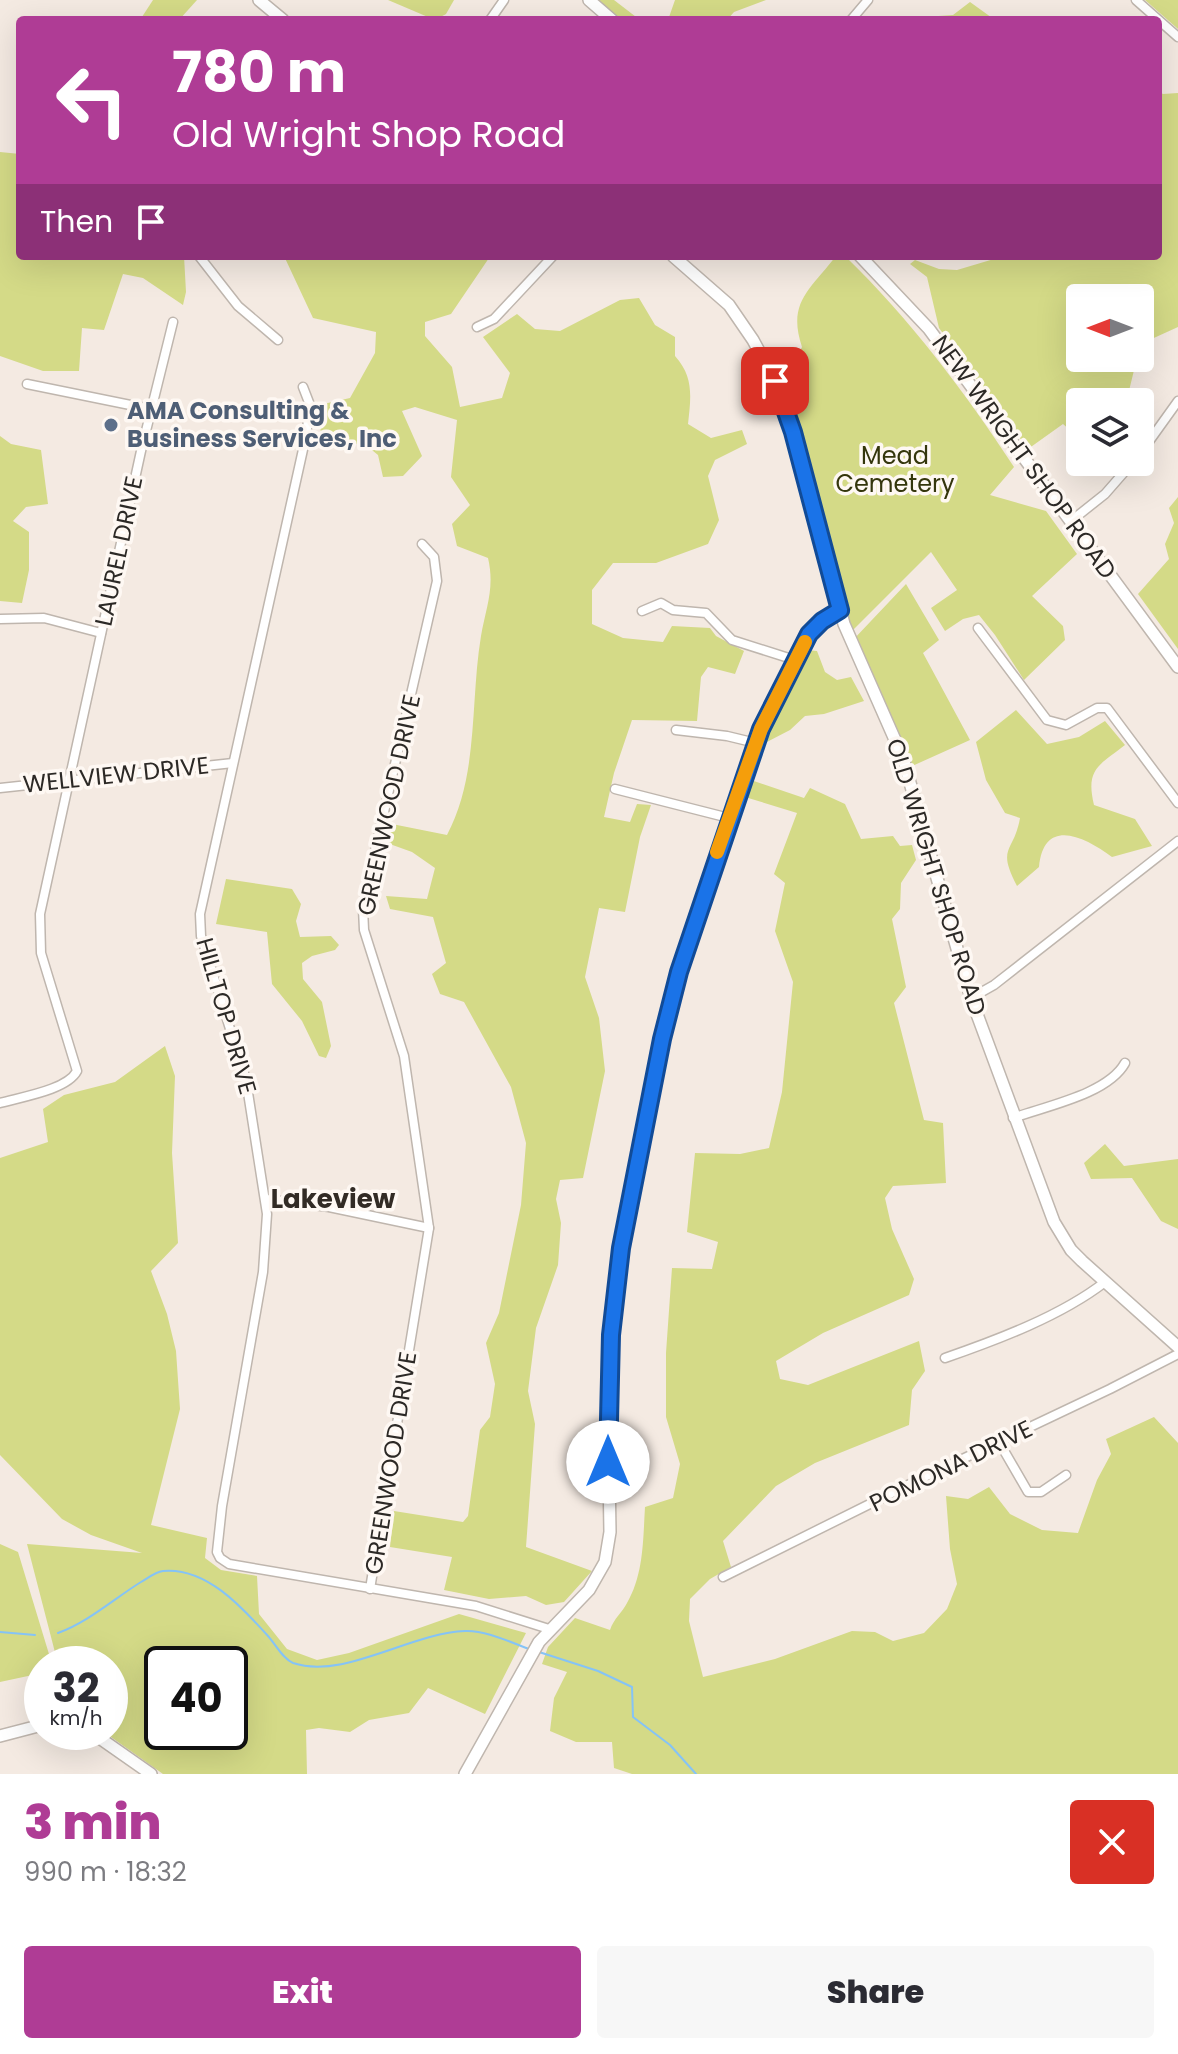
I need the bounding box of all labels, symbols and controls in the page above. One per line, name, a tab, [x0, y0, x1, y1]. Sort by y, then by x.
text: 780 m	[172, 33, 346, 112]
icon: left	[40, 48, 144, 152]
text: Old Wright Shop Road	[172, 109, 565, 160]
text: Then	[40, 200, 113, 243]
icon: arrive	[129, 200, 173, 244]
north arrow	[1066, 284, 1154, 372]
map controls	[1066, 284, 1154, 476]
street label: NEW WRIGHT SHOP ROAD	[925, 328, 1124, 585]
pin	[741, 347, 809, 415]
icon: arrive	[753, 359, 797, 403]
button: layers	[1066, 388, 1154, 476]
place label: AMA Consulting & Business Services, Inc	[127, 394, 397, 455]
marker: AMA Consulting & Business Services, Inc	[102, 416, 120, 434]
park label: Mead Cemetery	[835, 439, 955, 500]
street label: LAUREL DRIVE	[87, 473, 150, 629]
street label: GREENWOOD DRIVE	[349, 691, 428, 919]
street label: OLD WRIGHT SHOP ROAD	[879, 734, 994, 1019]
street label: WELLVIEW DRIVE	[21, 748, 211, 801]
street label: HILLTOP DRIVE	[188, 934, 265, 1098]
district label: Lakeview	[271, 1181, 396, 1217]
street label: GREENWOOD DRIVE	[357, 1349, 424, 1577]
street label: POMONA DRIVE	[864, 1412, 1038, 1519]
position arrow	[566, 1420, 650, 1504]
speed limit sign: 40	[144, 1646, 248, 1750]
text: 32	[52, 1660, 100, 1716]
text: km/h	[49, 1704, 103, 1732]
text: 3 min	[24, 1789, 161, 1856]
button: close	[1070, 1800, 1154, 1884]
text: 990 m · 18:32	[24, 1854, 187, 1890]
button: Exit	[24, 1946, 581, 2038]
button: Share	[597, 1946, 1154, 2038]

